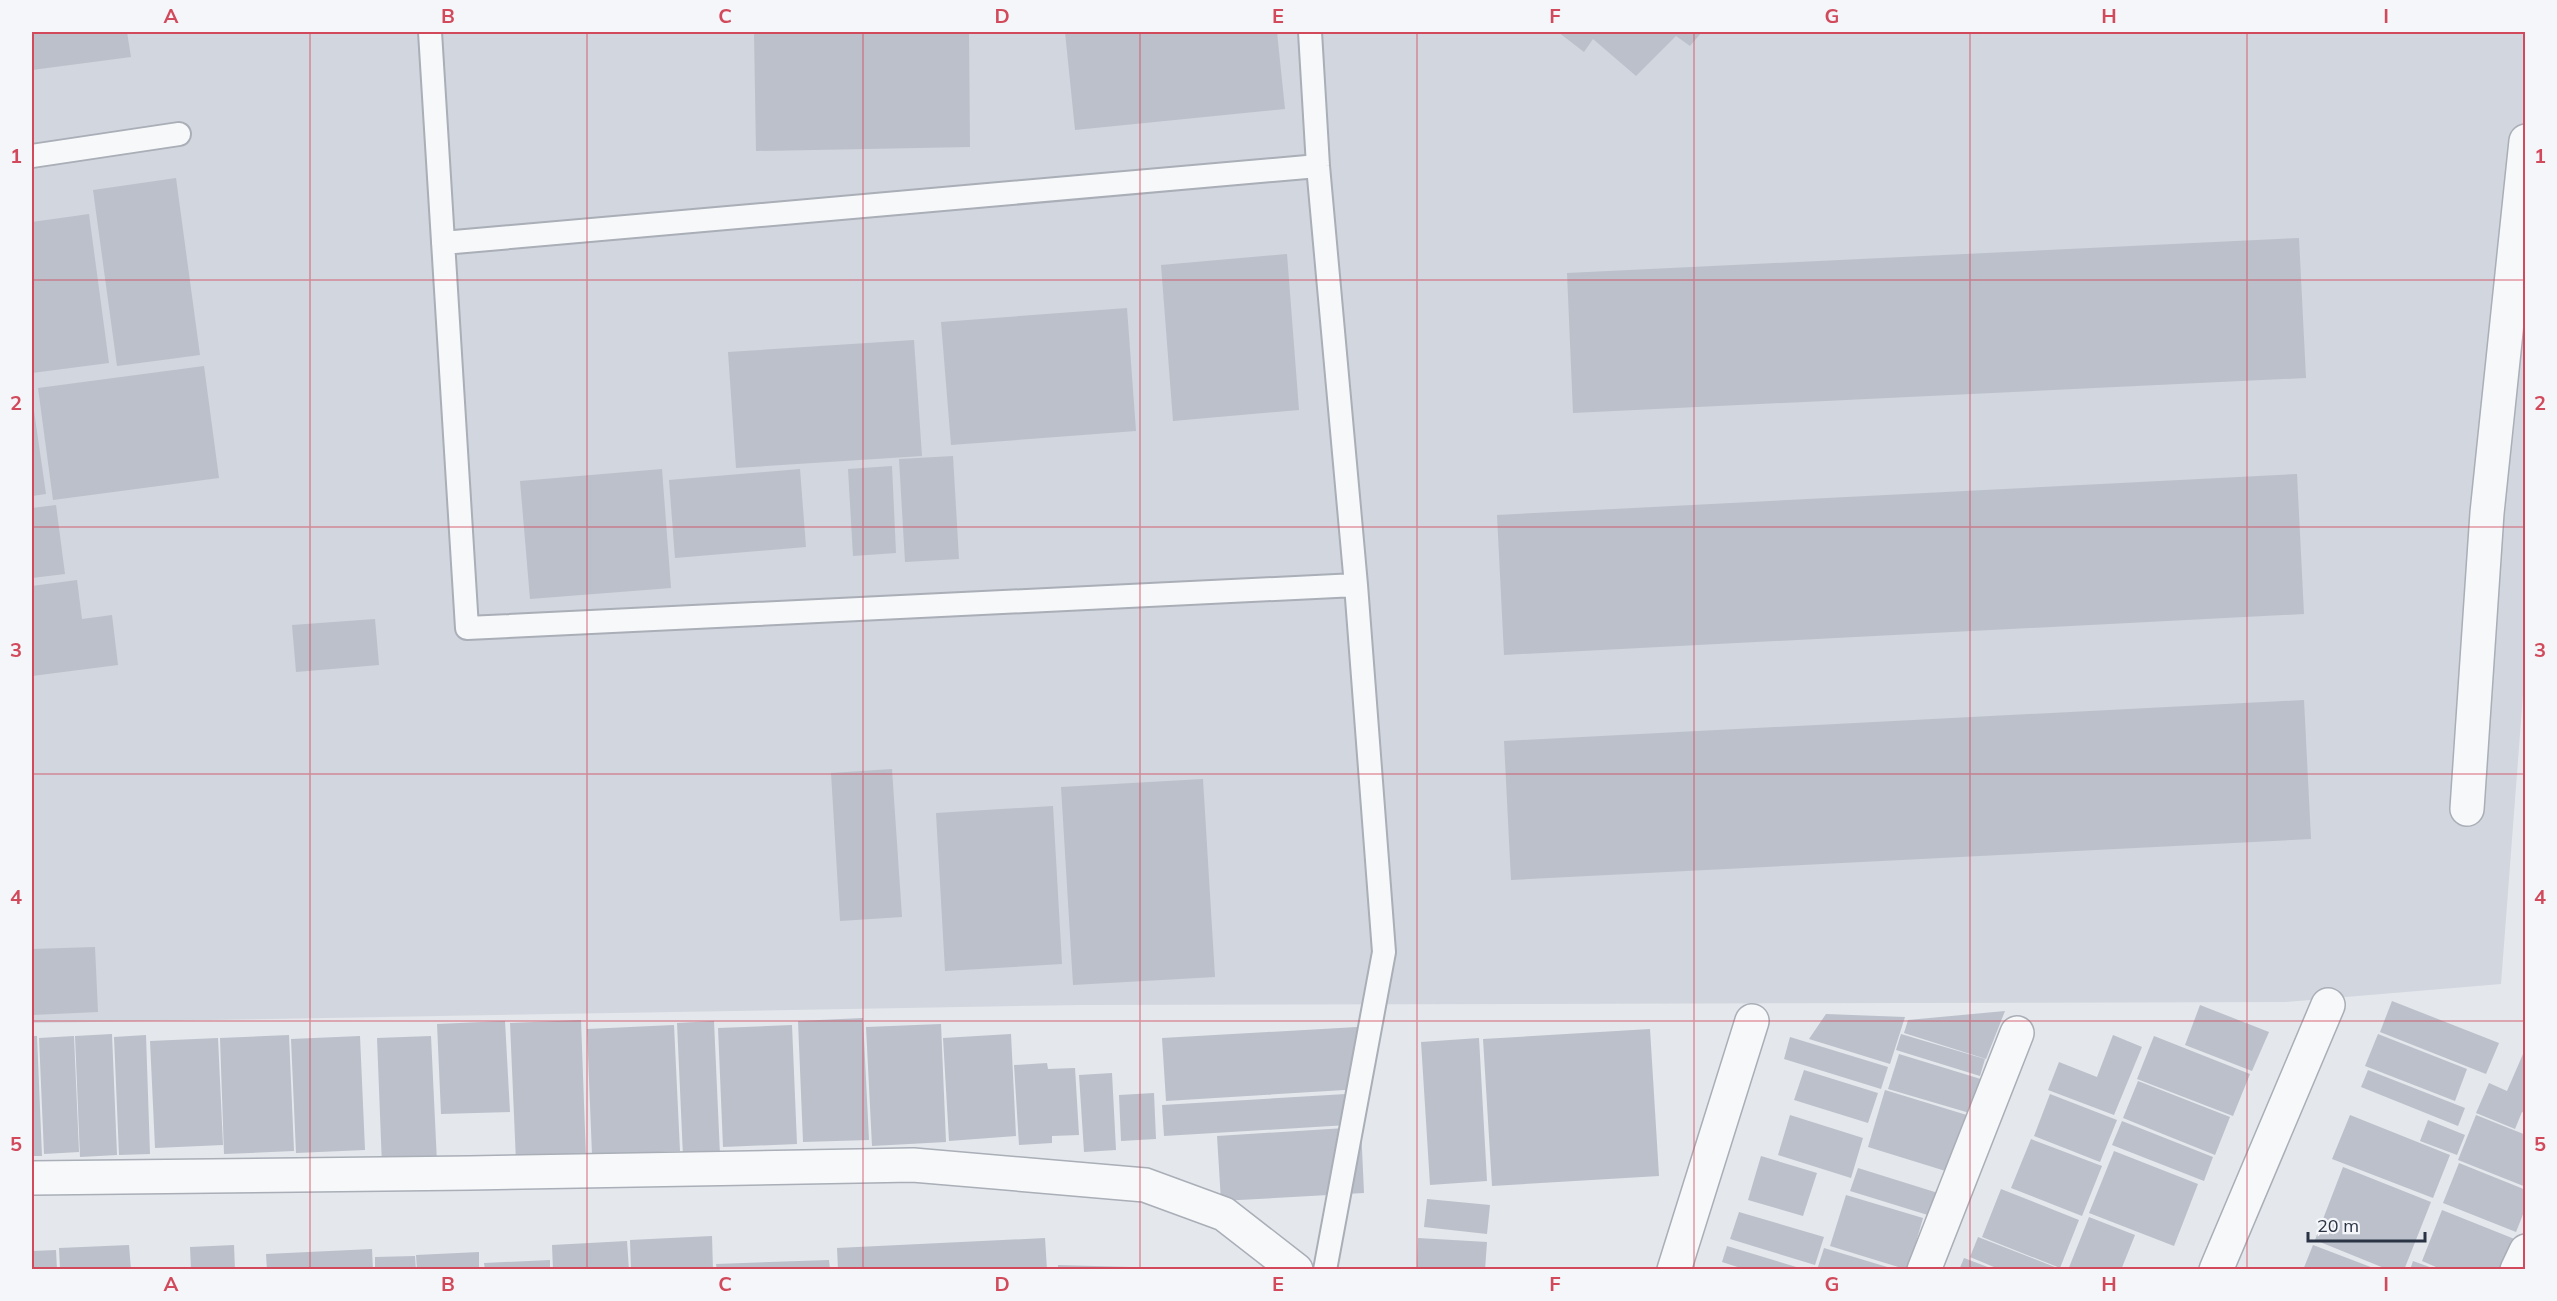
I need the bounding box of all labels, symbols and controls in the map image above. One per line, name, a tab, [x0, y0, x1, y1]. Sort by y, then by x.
text: A	[164, 3, 179, 28]
text: B	[441, 3, 455, 28]
text: C	[718, 3, 732, 28]
text: D	[994, 3, 1010, 28]
text: E	[1272, 3, 1284, 28]
text: F	[1549, 3, 1561, 28]
text: G	[1825, 3, 1839, 28]
text: H	[2101, 3, 2117, 28]
text: I	[2383, 3, 2389, 28]
text: 1	[10, 143, 22, 168]
text: 1	[2534, 143, 2546, 168]
text: 2	[10, 390, 22, 415]
text: 2	[2534, 390, 2546, 415]
text: 3	[10, 637, 22, 662]
text: 3	[2534, 637, 2546, 662]
text: 4	[10, 884, 22, 909]
text: 4	[2534, 884, 2546, 909]
text: 5	[10, 1131, 22, 1156]
text: 5	[2534, 1131, 2546, 1156]
scale bar	[2308, 1205, 2425, 1243]
text: 20 m	[2317, 1214, 2359, 1237]
text: A	[164, 1271, 179, 1296]
text: B	[441, 1271, 455, 1296]
text: C	[718, 1271, 732, 1296]
text: D	[994, 1271, 1010, 1296]
text: E	[1272, 1271, 1284, 1296]
text: F	[1549, 1271, 1561, 1296]
text: G	[1825, 1271, 1839, 1296]
text: H	[2101, 1271, 2117, 1296]
text: I	[2383, 1271, 2389, 1296]

